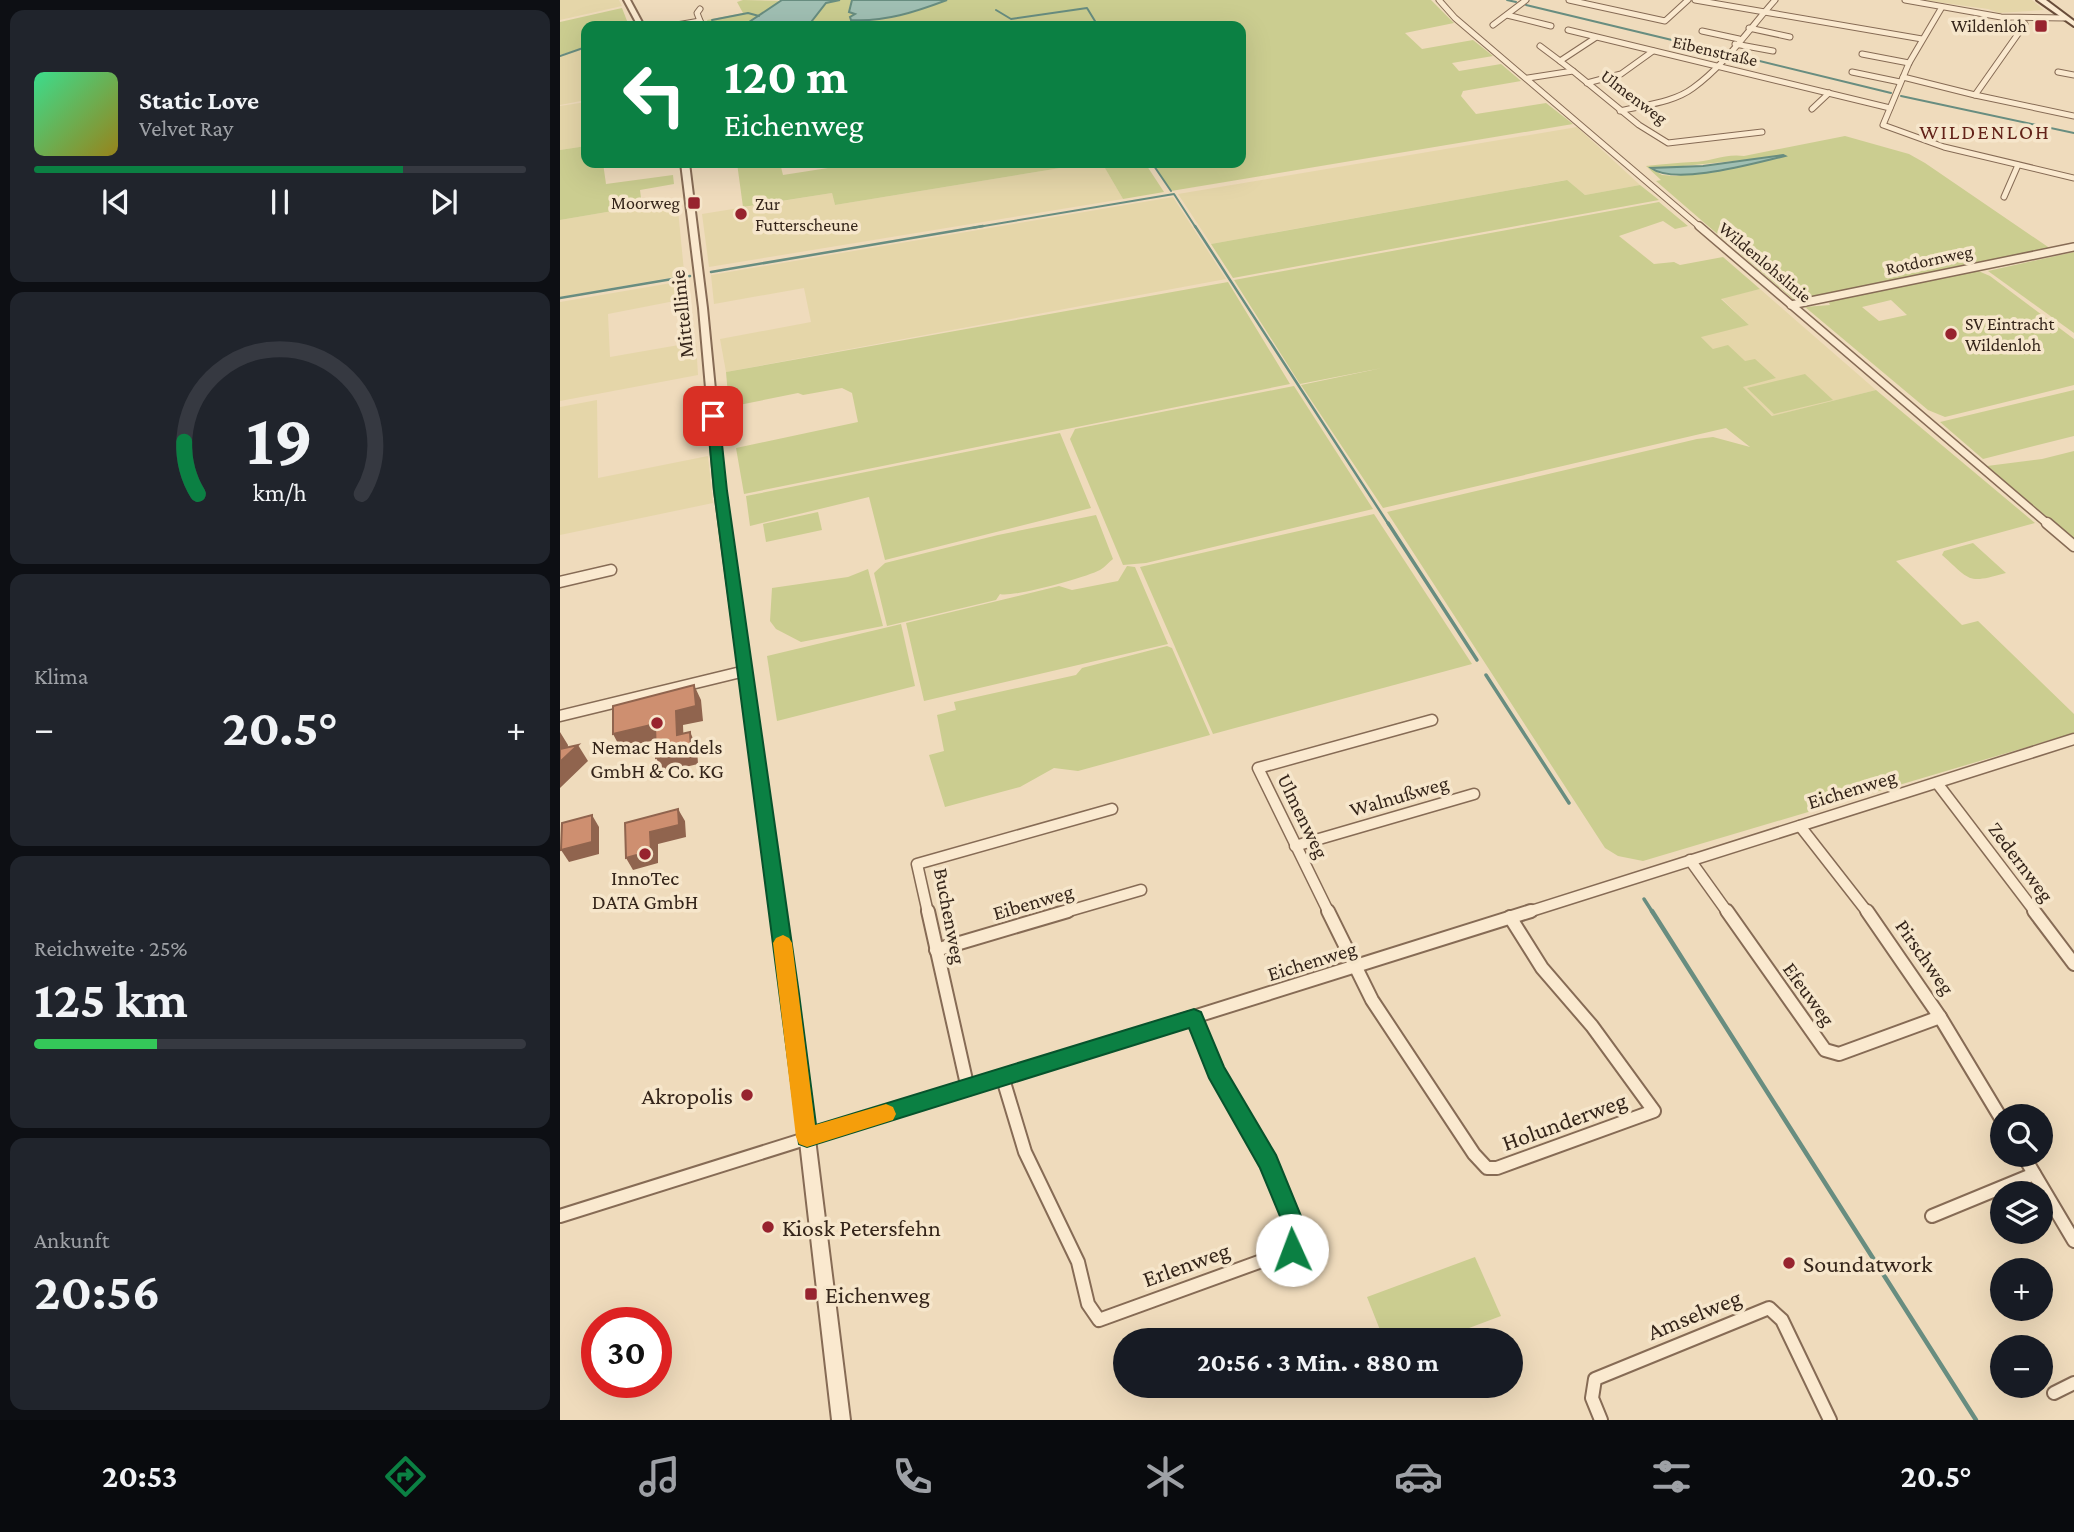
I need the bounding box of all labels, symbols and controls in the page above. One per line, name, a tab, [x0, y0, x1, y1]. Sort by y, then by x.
place label: Wildenloh	[1951, 16, 2027, 36]
marker: Wildenloh	[2033, 18, 2049, 34]
street label: Eibenstraße	[1671, 32, 1760, 71]
icon: left	[609, 49, 700, 140]
text: 120 m	[724, 49, 848, 104]
street label: Ulmenweg	[1597, 66, 1671, 129]
text: Static Love	[139, 86, 259, 115]
text: Eichenweg	[724, 107, 864, 143]
text: Velvet Ray	[139, 115, 233, 141]
district label: WILDENLOH	[1919, 120, 2051, 144]
icon: previous	[97, 183, 135, 221]
icon: pause	[261, 183, 299, 221]
icon: next	[425, 183, 463, 221]
place label: Moorweg	[611, 193, 680, 213]
place label: Zur Futterscheune	[755, 194, 858, 235]
marker: Moorweg	[686, 195, 702, 211]
marker: Zur Futterscheune	[733, 206, 749, 222]
street label: Wildenlohslinie	[1715, 217, 1815, 307]
street label: Rotdornweg	[1884, 241, 1975, 279]
street label: Mittellinie	[665, 269, 699, 359]
place label: SV Eintracht Wildenloh	[1965, 314, 2055, 355]
marker: SV Eintracht Wildenloh	[1943, 326, 1959, 342]
pin	[683, 386, 743, 446]
icon: arrive	[694, 397, 732, 435]
text: 19	[247, 399, 313, 480]
text: km/h	[253, 479, 307, 506]
text: Klima	[34, 663, 88, 689]
text: 20.5°	[222, 698, 338, 756]
text: −	[34, 707, 54, 749]
text: +	[506, 707, 526, 749]
marker: Nemac Handels GmbH & Co. KG	[649, 715, 665, 731]
place label: Nemac Handels GmbH & Co. KG	[590, 735, 724, 783]
street label: Eichenweg	[1805, 764, 1899, 814]
street label: Ulmenweg	[1272, 770, 1334, 862]
street label: Walnußweg	[1347, 770, 1451, 822]
street label: Zedernweg	[1983, 817, 2059, 907]
marker: InnoTec DATA GmbH	[637, 846, 653, 862]
place label: InnoTec DATA GmbH	[592, 866, 698, 914]
street label: Buchenweg	[929, 866, 971, 966]
street label: Eibenweg	[990, 879, 1076, 925]
street label: Pirschweg	[1890, 915, 1960, 999]
text: Reichweite · 25%	[34, 935, 187, 961]
street label: Eichenweg	[1265, 936, 1359, 986]
street label: Efeuweg	[1778, 958, 1840, 1030]
text: 125 km	[34, 970, 188, 1028]
place label: Akropolis	[641, 1082, 733, 1109]
street label: Holunderweg	[1498, 1086, 1631, 1156]
marker: Akropolis	[739, 1087, 755, 1103]
map controls	[1990, 1104, 2053, 1398]
button: search	[1990, 1104, 2053, 1167]
button: layers	[1990, 1181, 2053, 1244]
position arrow	[1255, 1213, 1329, 1287]
place label: Kiosk Petersfehn	[782, 1214, 941, 1241]
marker: Kiosk Petersfehn	[760, 1219, 776, 1235]
text: Ankunft	[34, 1227, 109, 1253]
street label: Erlenweg	[1139, 1236, 1234, 1292]
place label: Soundatwork	[1803, 1250, 1933, 1277]
marker: Soundatwork	[1781, 1255, 1797, 1271]
button: +	[1990, 1258, 2053, 1321]
text: 20:56	[34, 1262, 160, 1320]
place label: Eichenweg	[825, 1281, 930, 1308]
street label: Amselweg	[1643, 1283, 1745, 1345]
marker: Eichenweg	[803, 1286, 819, 1302]
speed limit sign: 30	[581, 1307, 672, 1398]
button: −	[1990, 1335, 2053, 1398]
text: 20:56 · 3 Min. · 880 m	[1197, 1348, 1439, 1377]
icon: directions	[381, 1452, 430, 1501]
icon: music	[635, 1452, 684, 1501]
icon: phone	[888, 1452, 937, 1501]
icon: climate	[1141, 1452, 1190, 1501]
icon: car	[1394, 1452, 1443, 1501]
icon: filters	[1647, 1452, 1696, 1501]
text: 20:53	[102, 1458, 177, 1494]
text: 20.5°	[1901, 1458, 1972, 1494]

